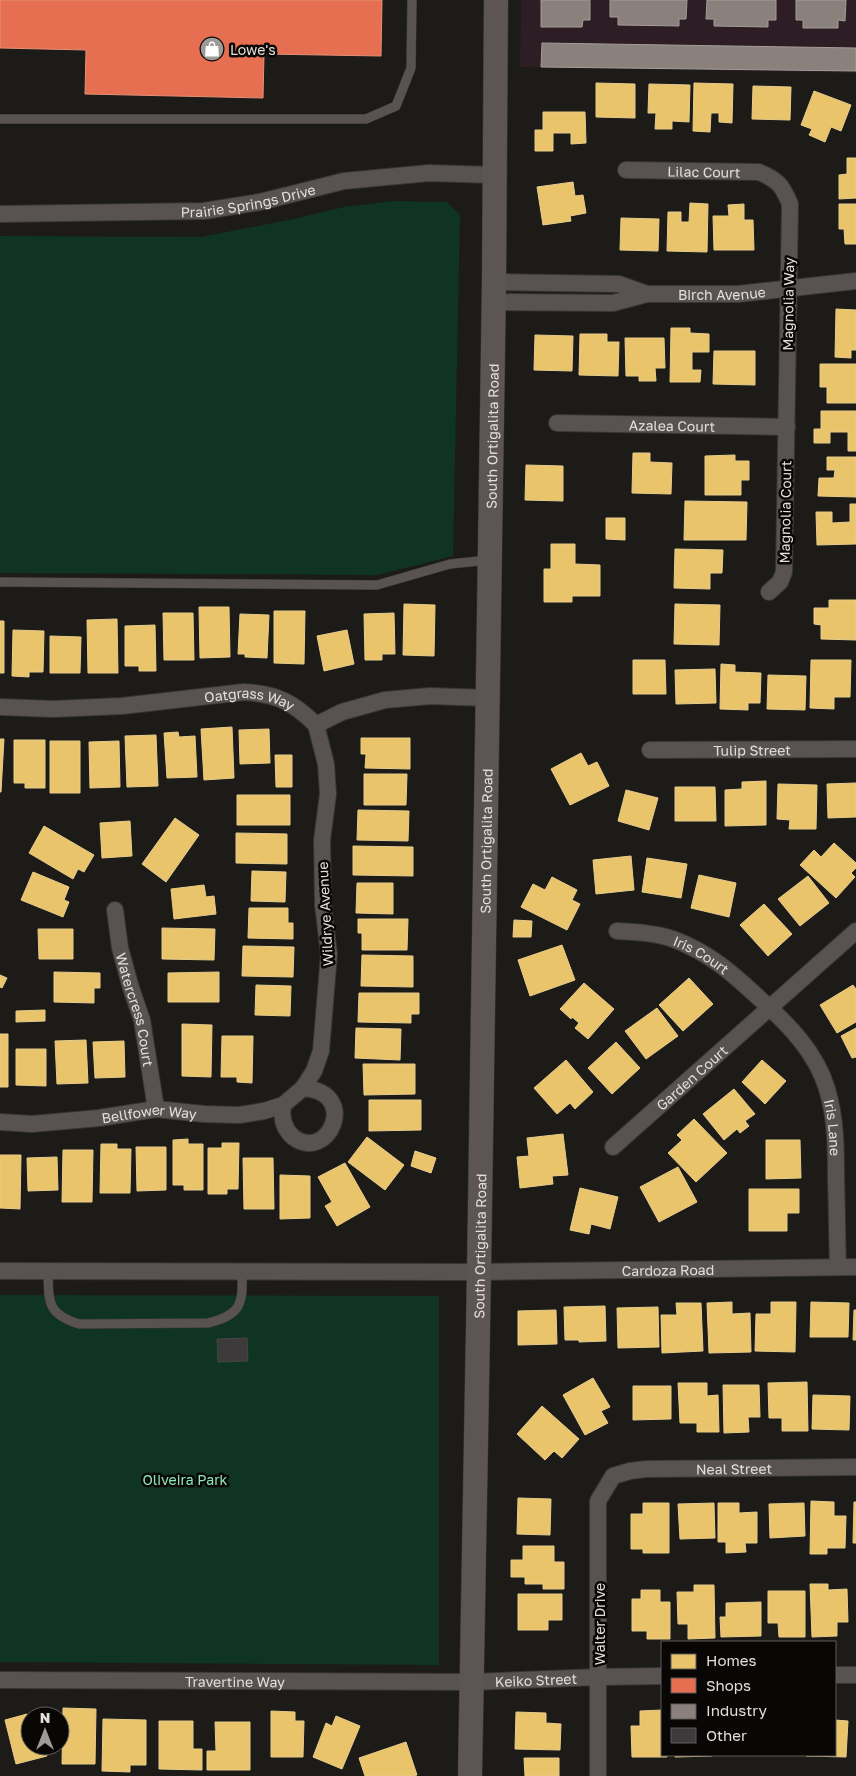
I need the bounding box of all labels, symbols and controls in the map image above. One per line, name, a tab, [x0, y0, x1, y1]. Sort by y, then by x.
shop icon: Lowe's	[199, 36, 225, 62]
place label: Lowe's	[230, 41, 276, 58]
street label: Lilac Court	[667, 162, 741, 180]
street label: Prairie Springs Drive	[180, 180, 317, 220]
street label: Magnolia Way	[779, 257, 797, 351]
street label: Birch Avenue	[678, 283, 766, 303]
street label: South Ortigalita Road	[482, 363, 501, 509]
street label: Azalea Court	[629, 416, 715, 434]
street label: Magnolia Court	[776, 460, 794, 564]
street label: Oatgrass Way	[203, 683, 298, 713]
street label: Tulip Street	[713, 741, 791, 758]
street label: South Ortigalita Road	[476, 768, 495, 914]
street label: Wildrye Avenue	[314, 861, 336, 967]
street label: Iris Court	[671, 932, 733, 977]
street label: Watercress Court	[113, 951, 158, 1068]
street label: Garden Court	[652, 1041, 731, 1113]
street label: Iris Lane	[821, 1097, 844, 1156]
street label: Bellfower Way	[100, 1100, 198, 1126]
street label: South Ortigalita Road	[470, 1173, 489, 1319]
street label: Cardoza Road	[622, 1260, 714, 1279]
street label: Neal Street	[696, 1459, 772, 1477]
park label: Oliveira Park	[142, 1471, 228, 1488]
street label: Walter Drive	[591, 1583, 608, 1665]
legend	[661, 1641, 836, 1756]
text: Homes	[706, 1651, 756, 1669]
street label: Keiko Street	[494, 1669, 577, 1690]
street label: Travertine Way	[185, 1672, 285, 1690]
text: Shops	[706, 1676, 751, 1694]
text: Industry	[706, 1701, 767, 1719]
north arrow	[20, 1706, 70, 1756]
text: N	[40, 1709, 50, 1726]
text: Other	[706, 1726, 747, 1744]

